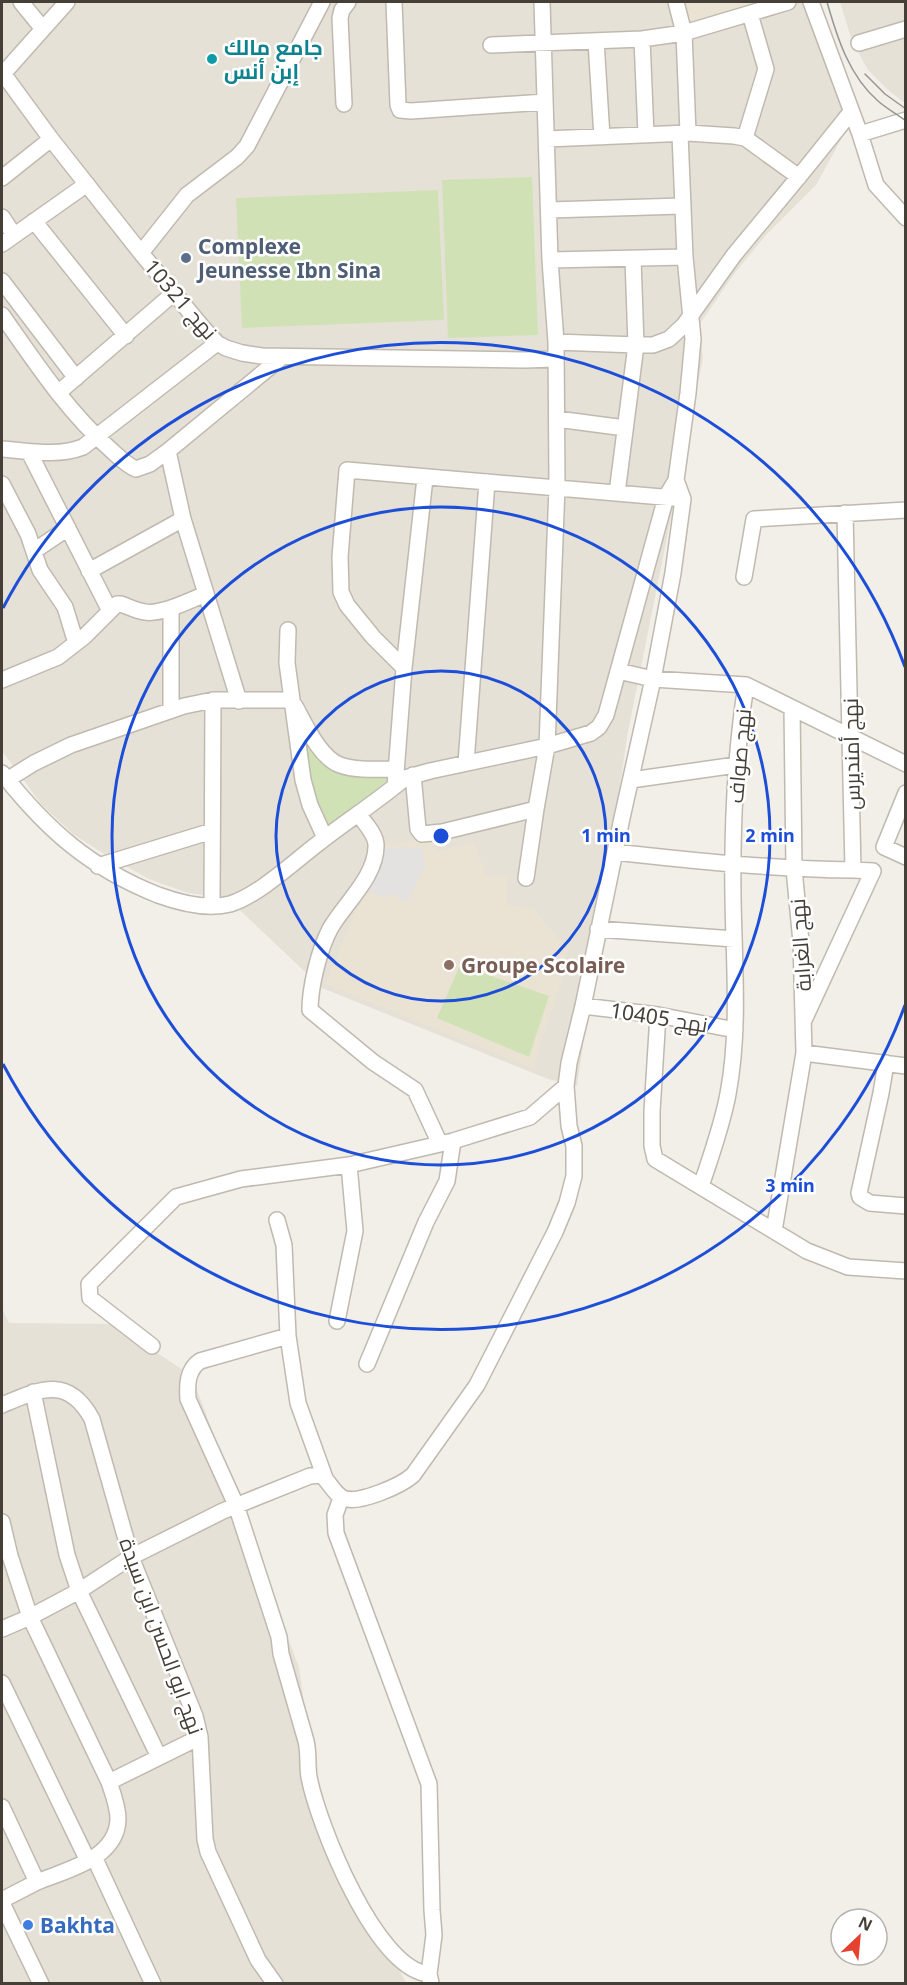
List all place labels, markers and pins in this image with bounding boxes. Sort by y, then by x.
place label: جامع مالك إبن أنس [224,33,323,86]
marker: جامع مالك إبن أنس [205,52,219,66]
place label: Complexe Jeunesse Ibn Sina [196,232,381,284]
marker: Complexe Jeunesse Ibn Sina [179,251,193,265]
centre of rings [431,826,451,846]
place label: Groupe Scolaire [461,951,625,979]
marker: Groupe Scolaire [442,958,456,972]
place label: Bakhta [40,1911,115,1939]
marker: Bakhta [21,1918,35,1932]

